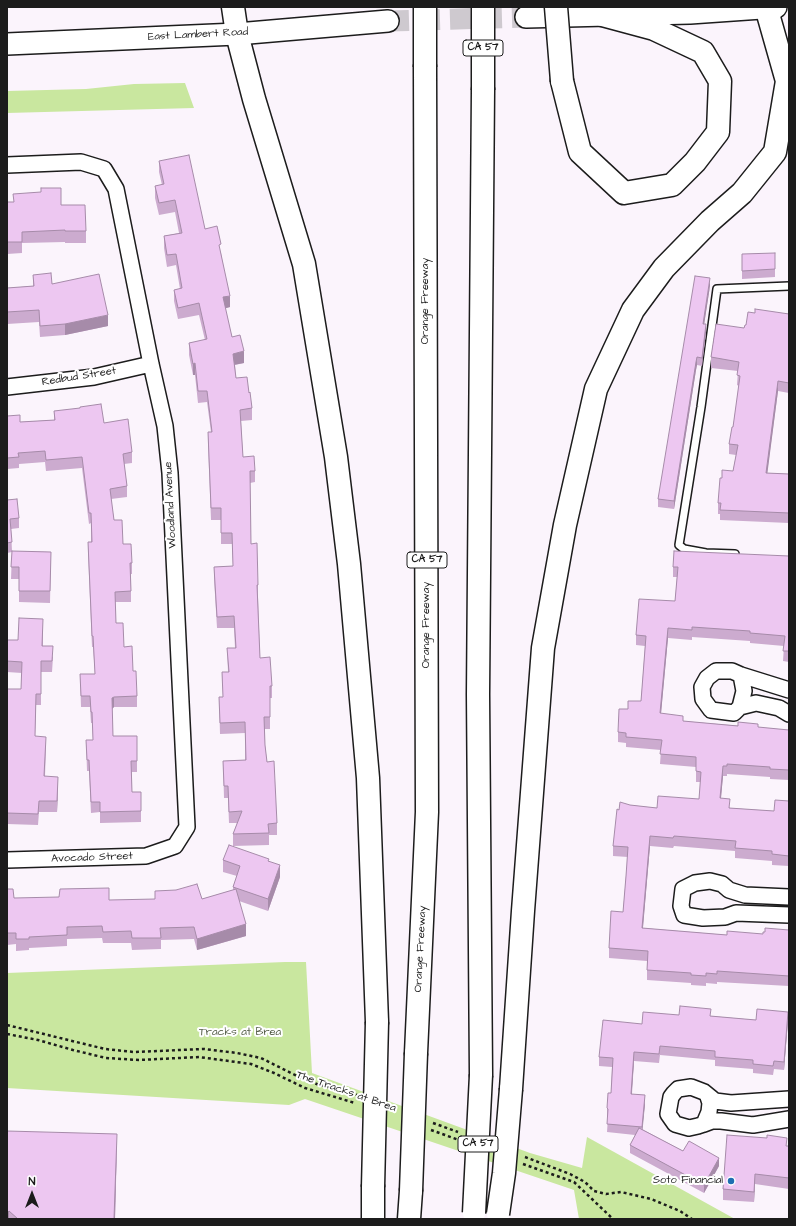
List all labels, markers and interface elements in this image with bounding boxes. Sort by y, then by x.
street label: East Lambert Road [147,26,249,44]
road number: CA 57 [463,40,503,56]
street label: Orange Freeway [419,258,433,344]
street label: Redbud Street [41,365,117,389]
street label: Woodland Avenue [162,461,180,549]
road number: CA 57 [407,552,447,568]
street label: Orange Freeway [420,582,434,668]
street label: Avocado Street [51,850,133,866]
street label: Orange Freeway [412,905,430,993]
park label: Tracks at Brea [199,1026,281,1040]
street label: The Tracks at Brea [294,1069,398,1115]
road number: CA 57 [458,1136,498,1152]
north arrow [12,1174,52,1214]
text: N [29,1174,35,1189]
place label: Soto Financial [653,1174,723,1188]
marker: Soto Financial [726,1176,736,1186]

